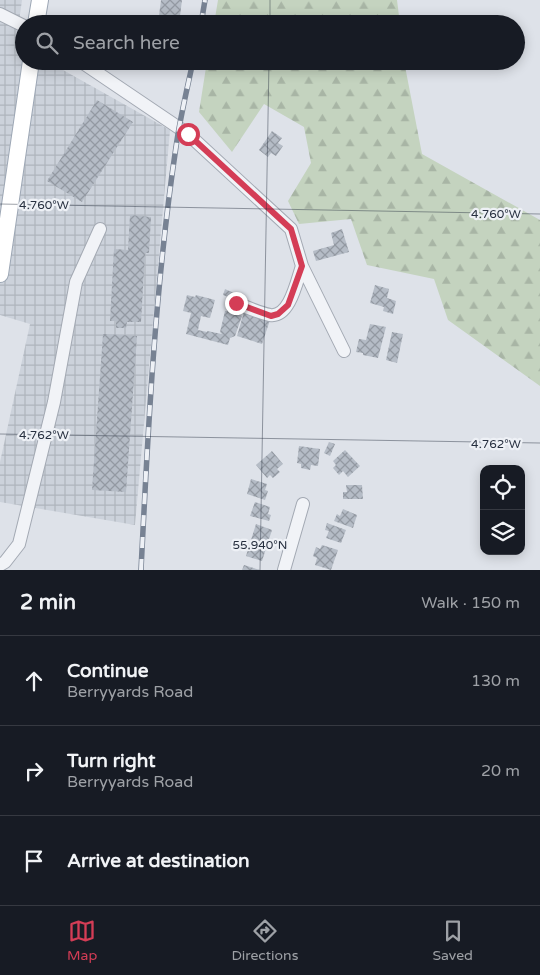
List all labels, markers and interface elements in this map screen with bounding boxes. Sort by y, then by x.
search box [15,15,525,70]
icon: search [33,29,61,57]
text: Search here [73,32,180,54]
route start [177,123,200,146]
text: 4.760°W [19,198,69,212]
text: 4.760°W [471,207,521,221]
route end [225,292,248,315]
text: 4.762°W [19,428,69,442]
text: 4.762°W [471,437,521,451]
map controls [480,465,525,555]
button: locate [480,465,525,510]
button: layers [480,510,525,555]
text: 55.940°N [233,538,287,552]
text: 2 min [20,590,76,615]
text: Walk · 150 m [421,593,520,613]
text: Continue [67,660,149,682]
icon: ahead [20,667,48,695]
text: 130 m [471,671,520,691]
text: Berryyards Road [67,682,193,702]
text: Turn right [67,750,155,772]
icon: right [20,757,48,785]
text: 20 m [481,761,520,781]
text: Berryyards Road [67,772,193,792]
icon: arrive [20,847,48,875]
text: Arrive at destination [67,850,250,872]
tab: Map [67,917,97,964]
tab: Directions [231,917,298,964]
tab: Saved [432,917,473,964]

